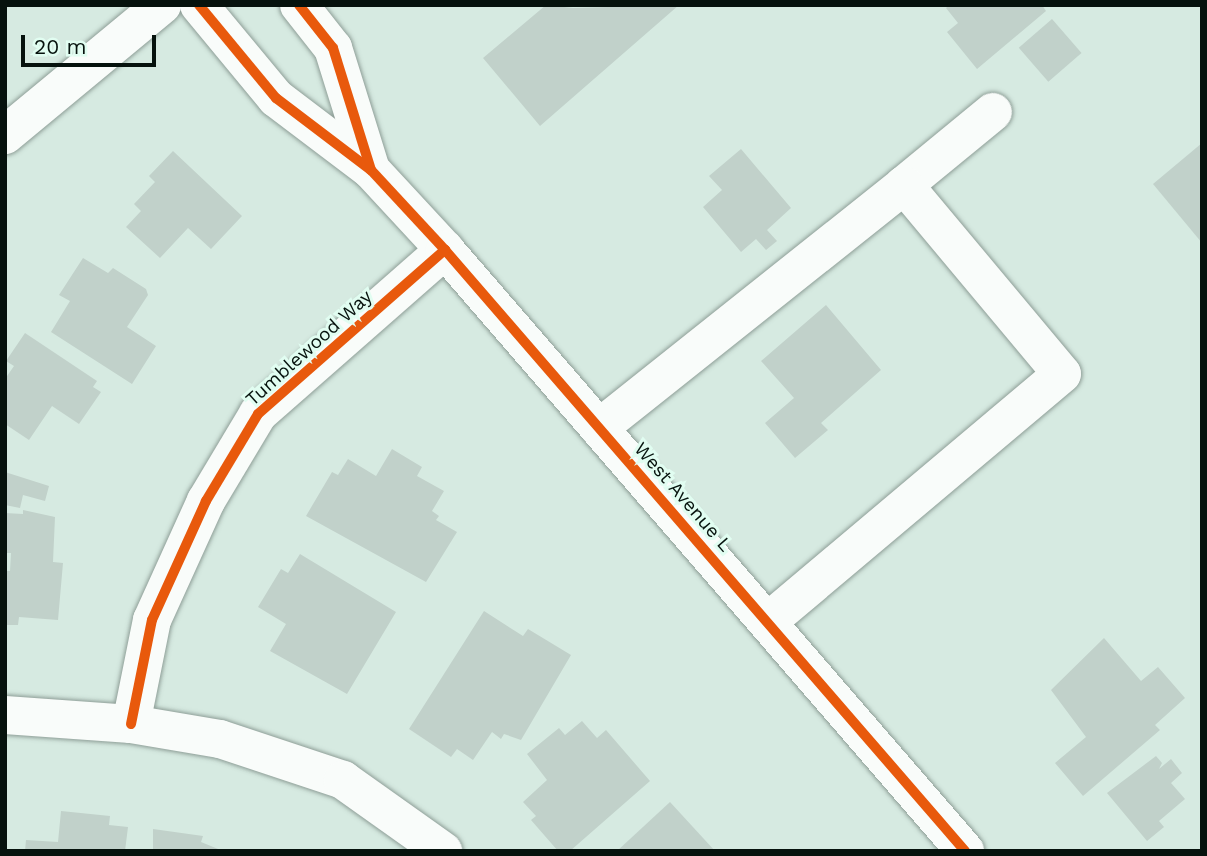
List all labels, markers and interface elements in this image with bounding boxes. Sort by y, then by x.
scale bar [24,21,159,65]
text: 20 m [34,34,86,59]
street label: Tumblewood Way [241,285,377,411]
street label: West Avenue L [629,437,737,557]

